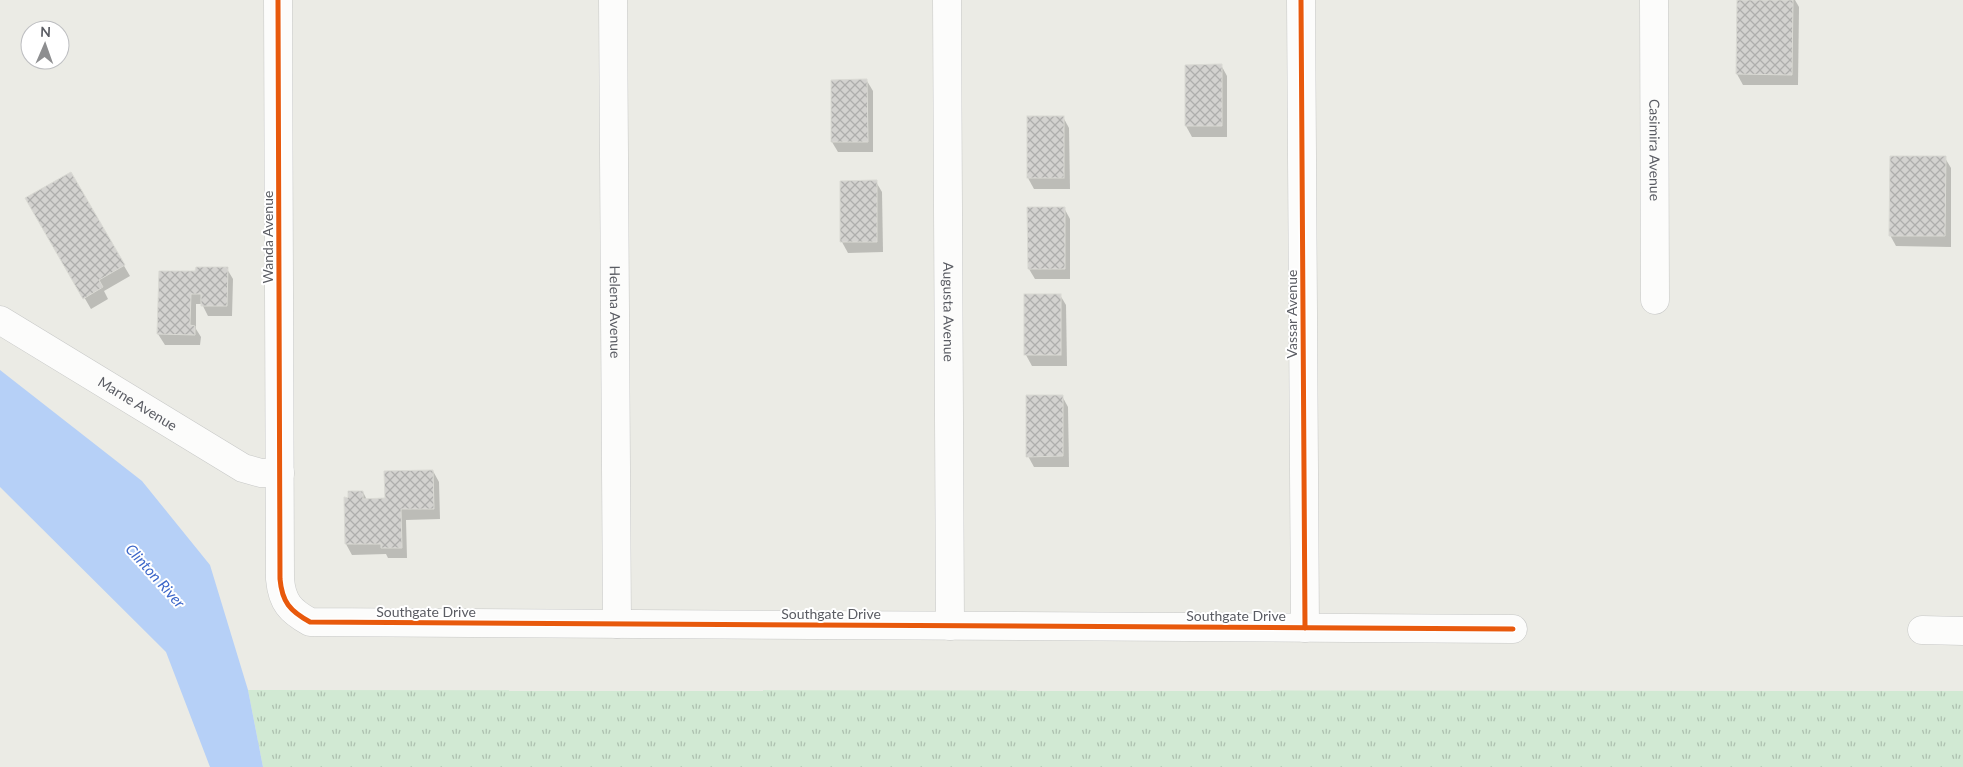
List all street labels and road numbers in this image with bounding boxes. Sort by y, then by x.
street label: Casimira Avenue [1646,99,1664,201]
street label: Wanda Avenue [259,191,276,283]
street label: Augusta Avenue [940,262,958,362]
street label: Helena Avenue [607,265,624,358]
street label: Vassar Avenue [1283,270,1300,358]
street label: Marne Avenue [95,373,180,434]
street label: Southgate Drive [376,603,476,620]
street label: Southgate Drive [781,605,881,622]
street label: Southgate Drive [1186,607,1286,624]

